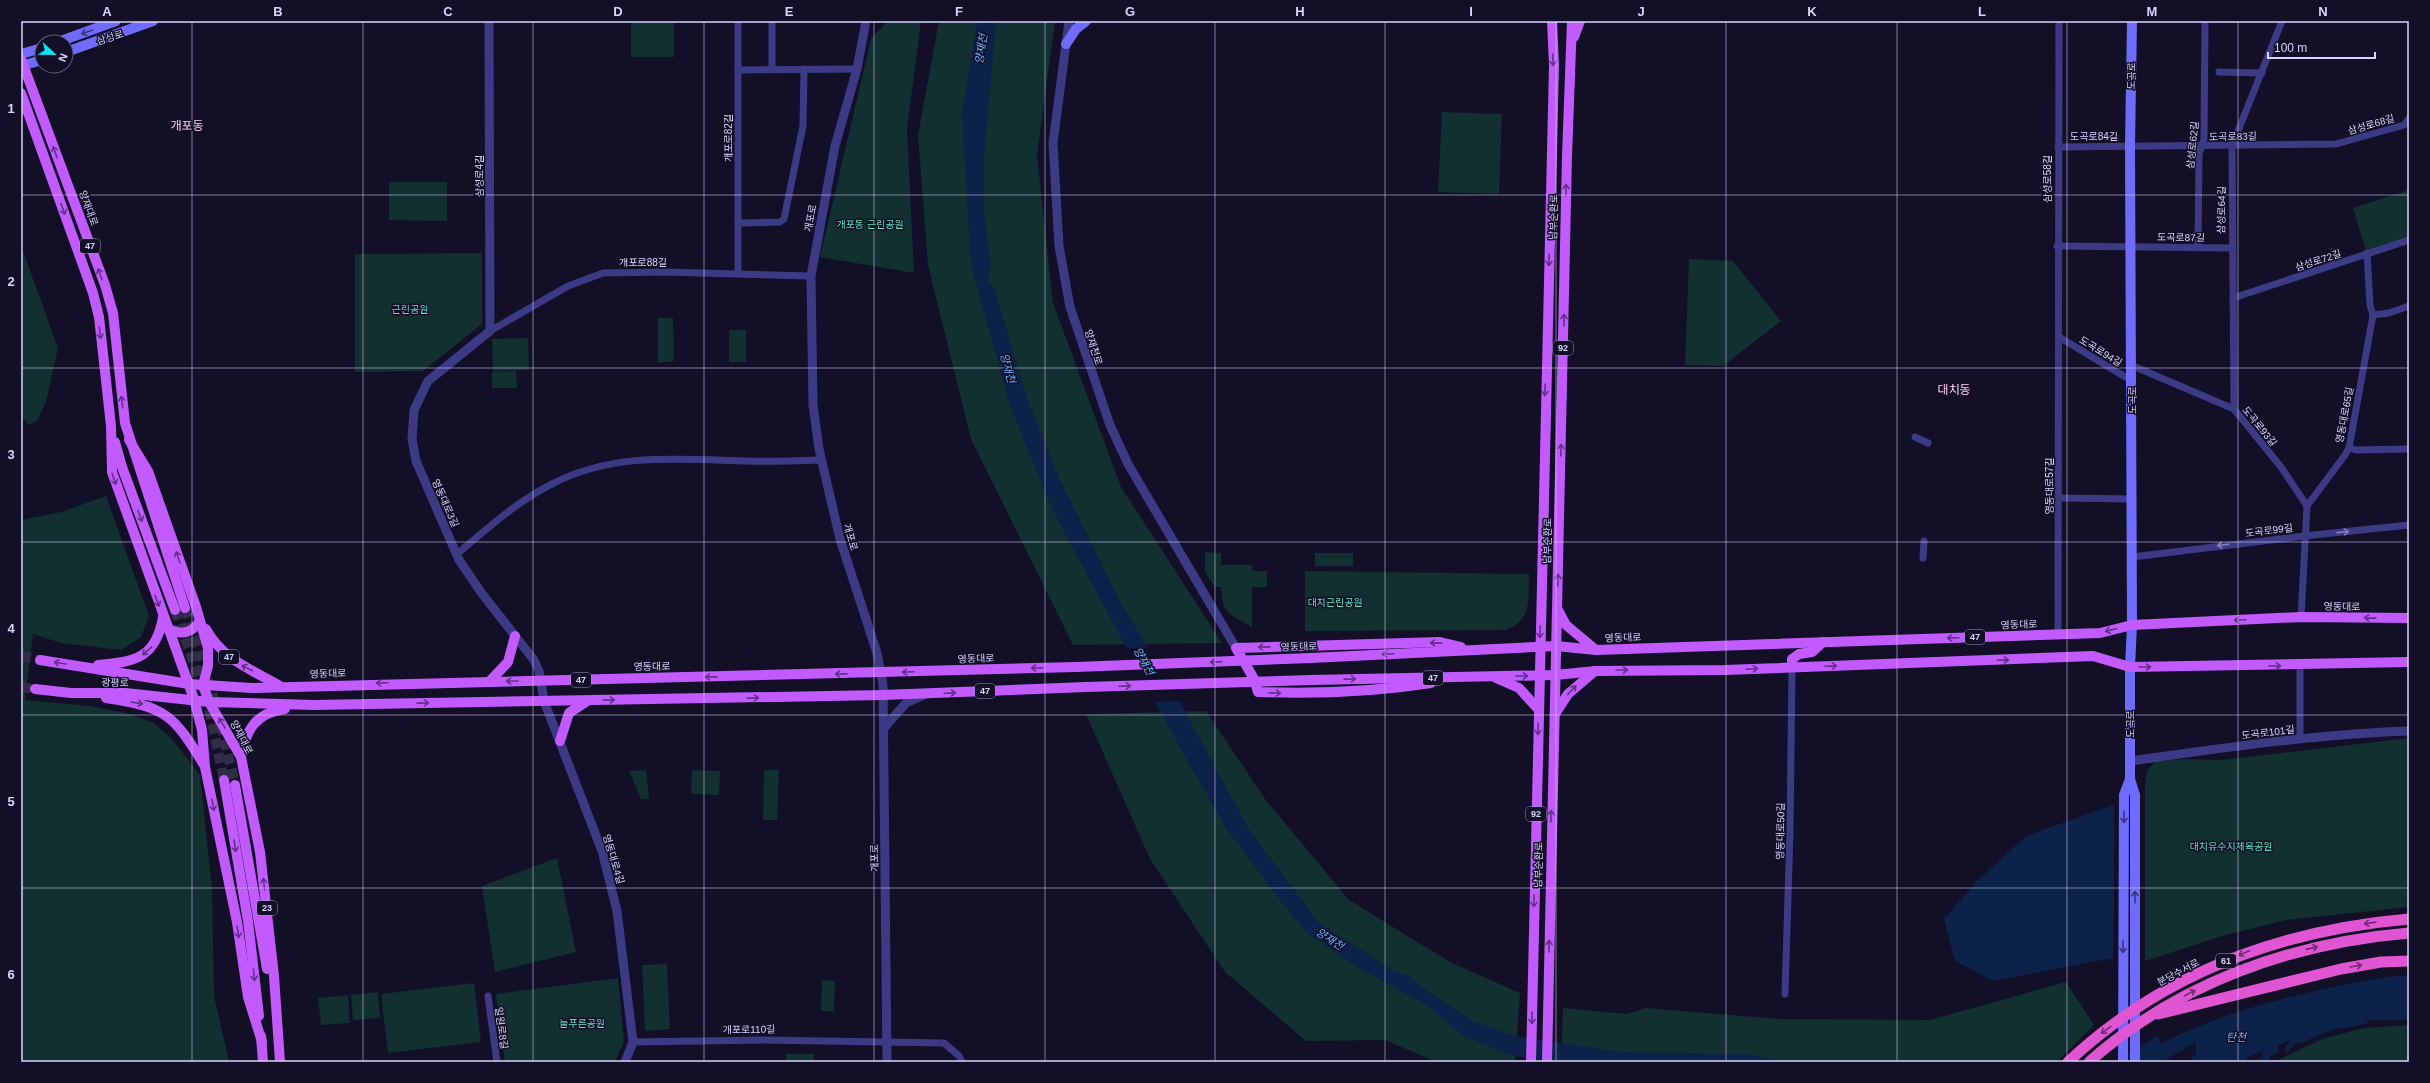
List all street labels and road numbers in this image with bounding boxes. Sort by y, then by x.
street label: 삼성로 [95,28,125,47]
street label: 도곡로 [2126,62,2137,90]
street label: 삼성로68길 [2347,113,2396,136]
street label: 개포로82길 [723,114,734,162]
street label: 삼성로62길 [2185,121,2200,169]
street label: 도곡로84길 [2070,131,2118,142]
street label: 도곡로83길 [2209,131,2257,142]
street label: 삼성로4길 [474,155,485,197]
street label: 삼성로58길 [2042,155,2053,203]
street label: 삼성로64길 [2216,186,2227,234]
street label: 양재대로 [77,189,100,227]
street label: 남부순환로 [1548,194,1559,240]
street label: 개포로 [802,203,819,233]
street label: 도곡로87길 [2157,232,2205,243]
road number: 47 [80,239,100,253]
street label: 삼성로72길 [2294,248,2343,273]
street label: 개포로88길 [619,257,667,268]
street label: 양재천로 [1083,328,1104,366]
street label: 도곡로94길 [2077,334,2124,368]
road number: 92 [1553,341,1573,355]
street label: 도곡로 [2127,386,2138,414]
street label: 영동대로65길 [2334,386,2355,444]
street label: 도곡로93길 [2240,404,2279,448]
street label: 영동대로57길 [2044,457,2055,515]
street label: 영동대로3길 [430,477,461,529]
street label: 남부순환로 [1542,518,1553,564]
street label: 개포로 [841,522,860,552]
street label: 도곡로99길 [2245,522,2294,539]
street label: 영동대로 [2323,601,2360,612]
street label: 영동대로 [2000,618,2038,631]
road number: 47 [1965,630,1985,644]
street label: 영동대로 [1604,631,1642,644]
street label: 영동대로 [1280,640,1318,653]
road number: 47 [219,650,239,664]
street label: 영동대로 [957,652,995,665]
street label: 영동대로 [634,661,671,672]
street label: 영동대로 [309,667,347,680]
road number: 47 [1423,671,1443,685]
road number: 47 [571,673,591,687]
street label: 광평로 [101,677,129,688]
road number: 47 [975,684,995,698]
street label: 도곡로 [2125,710,2136,738]
street label: 양재대로 [228,718,255,756]
street label: 도곡로101길 [2241,724,2295,741]
street label: 영동대로50길 [1775,802,1786,860]
road number: 92 [1526,807,1546,821]
street label: 영동대로4길 [601,833,626,885]
street label: 남부순환로 [1533,842,1544,888]
street label: 개포로 [869,844,880,872]
road number: 23 [257,901,277,915]
road number: 61 [2216,954,2236,968]
street label: 분당수서로 [2155,957,2201,988]
street label: 일원로8길 [493,1006,510,1050]
street label: 개포로110길 [723,1024,775,1035]

